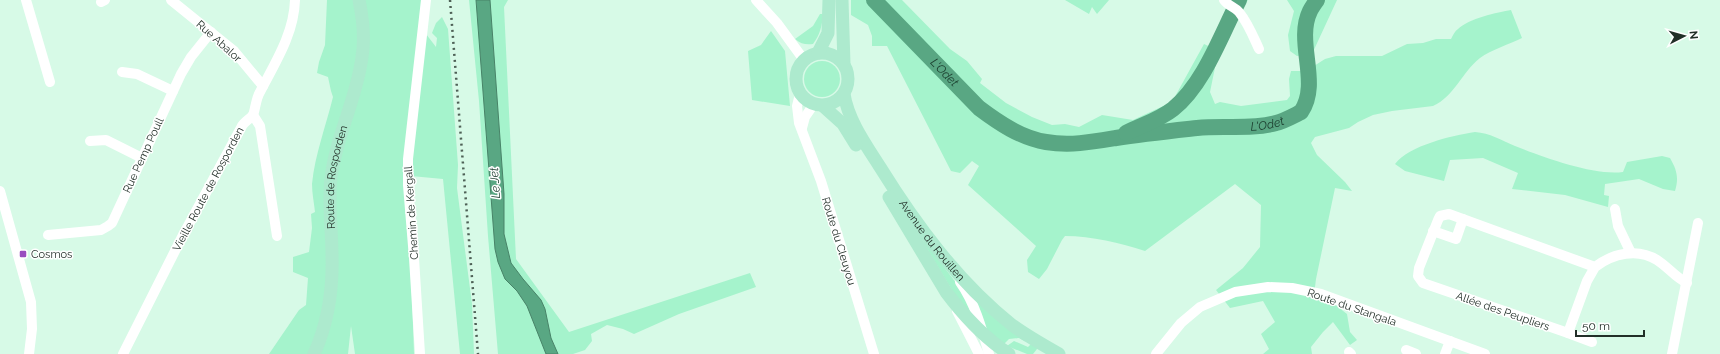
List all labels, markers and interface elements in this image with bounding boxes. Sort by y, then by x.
north arrow [1664,16,1704,56]
street label: Rue Abalor [193,18,244,65]
text: N [1687,30,1700,40]
water label: L'Odet [928,55,961,90]
water label: L'Odet [1250,114,1286,134]
street label: Rue Pemp Poull [120,115,167,195]
street label: Route de Rosporden [324,124,350,229]
street label: Vieille Route de Rosporden [170,125,247,253]
street label: Chemin de Kergall [402,166,421,260]
water label: Le Jet [487,167,503,199]
street label: Route du Cleuyou [819,196,858,287]
street label: Avenue du Rouillen [896,198,967,284]
place label: Cosmos [31,248,72,261]
marker: Cosmos [18,249,28,259]
street label: Route du Stangala [1305,286,1398,329]
street label: Allée des Peupliers [1454,289,1551,334]
scale bar [1576,312,1644,338]
text: 50 m [1582,319,1610,333]

